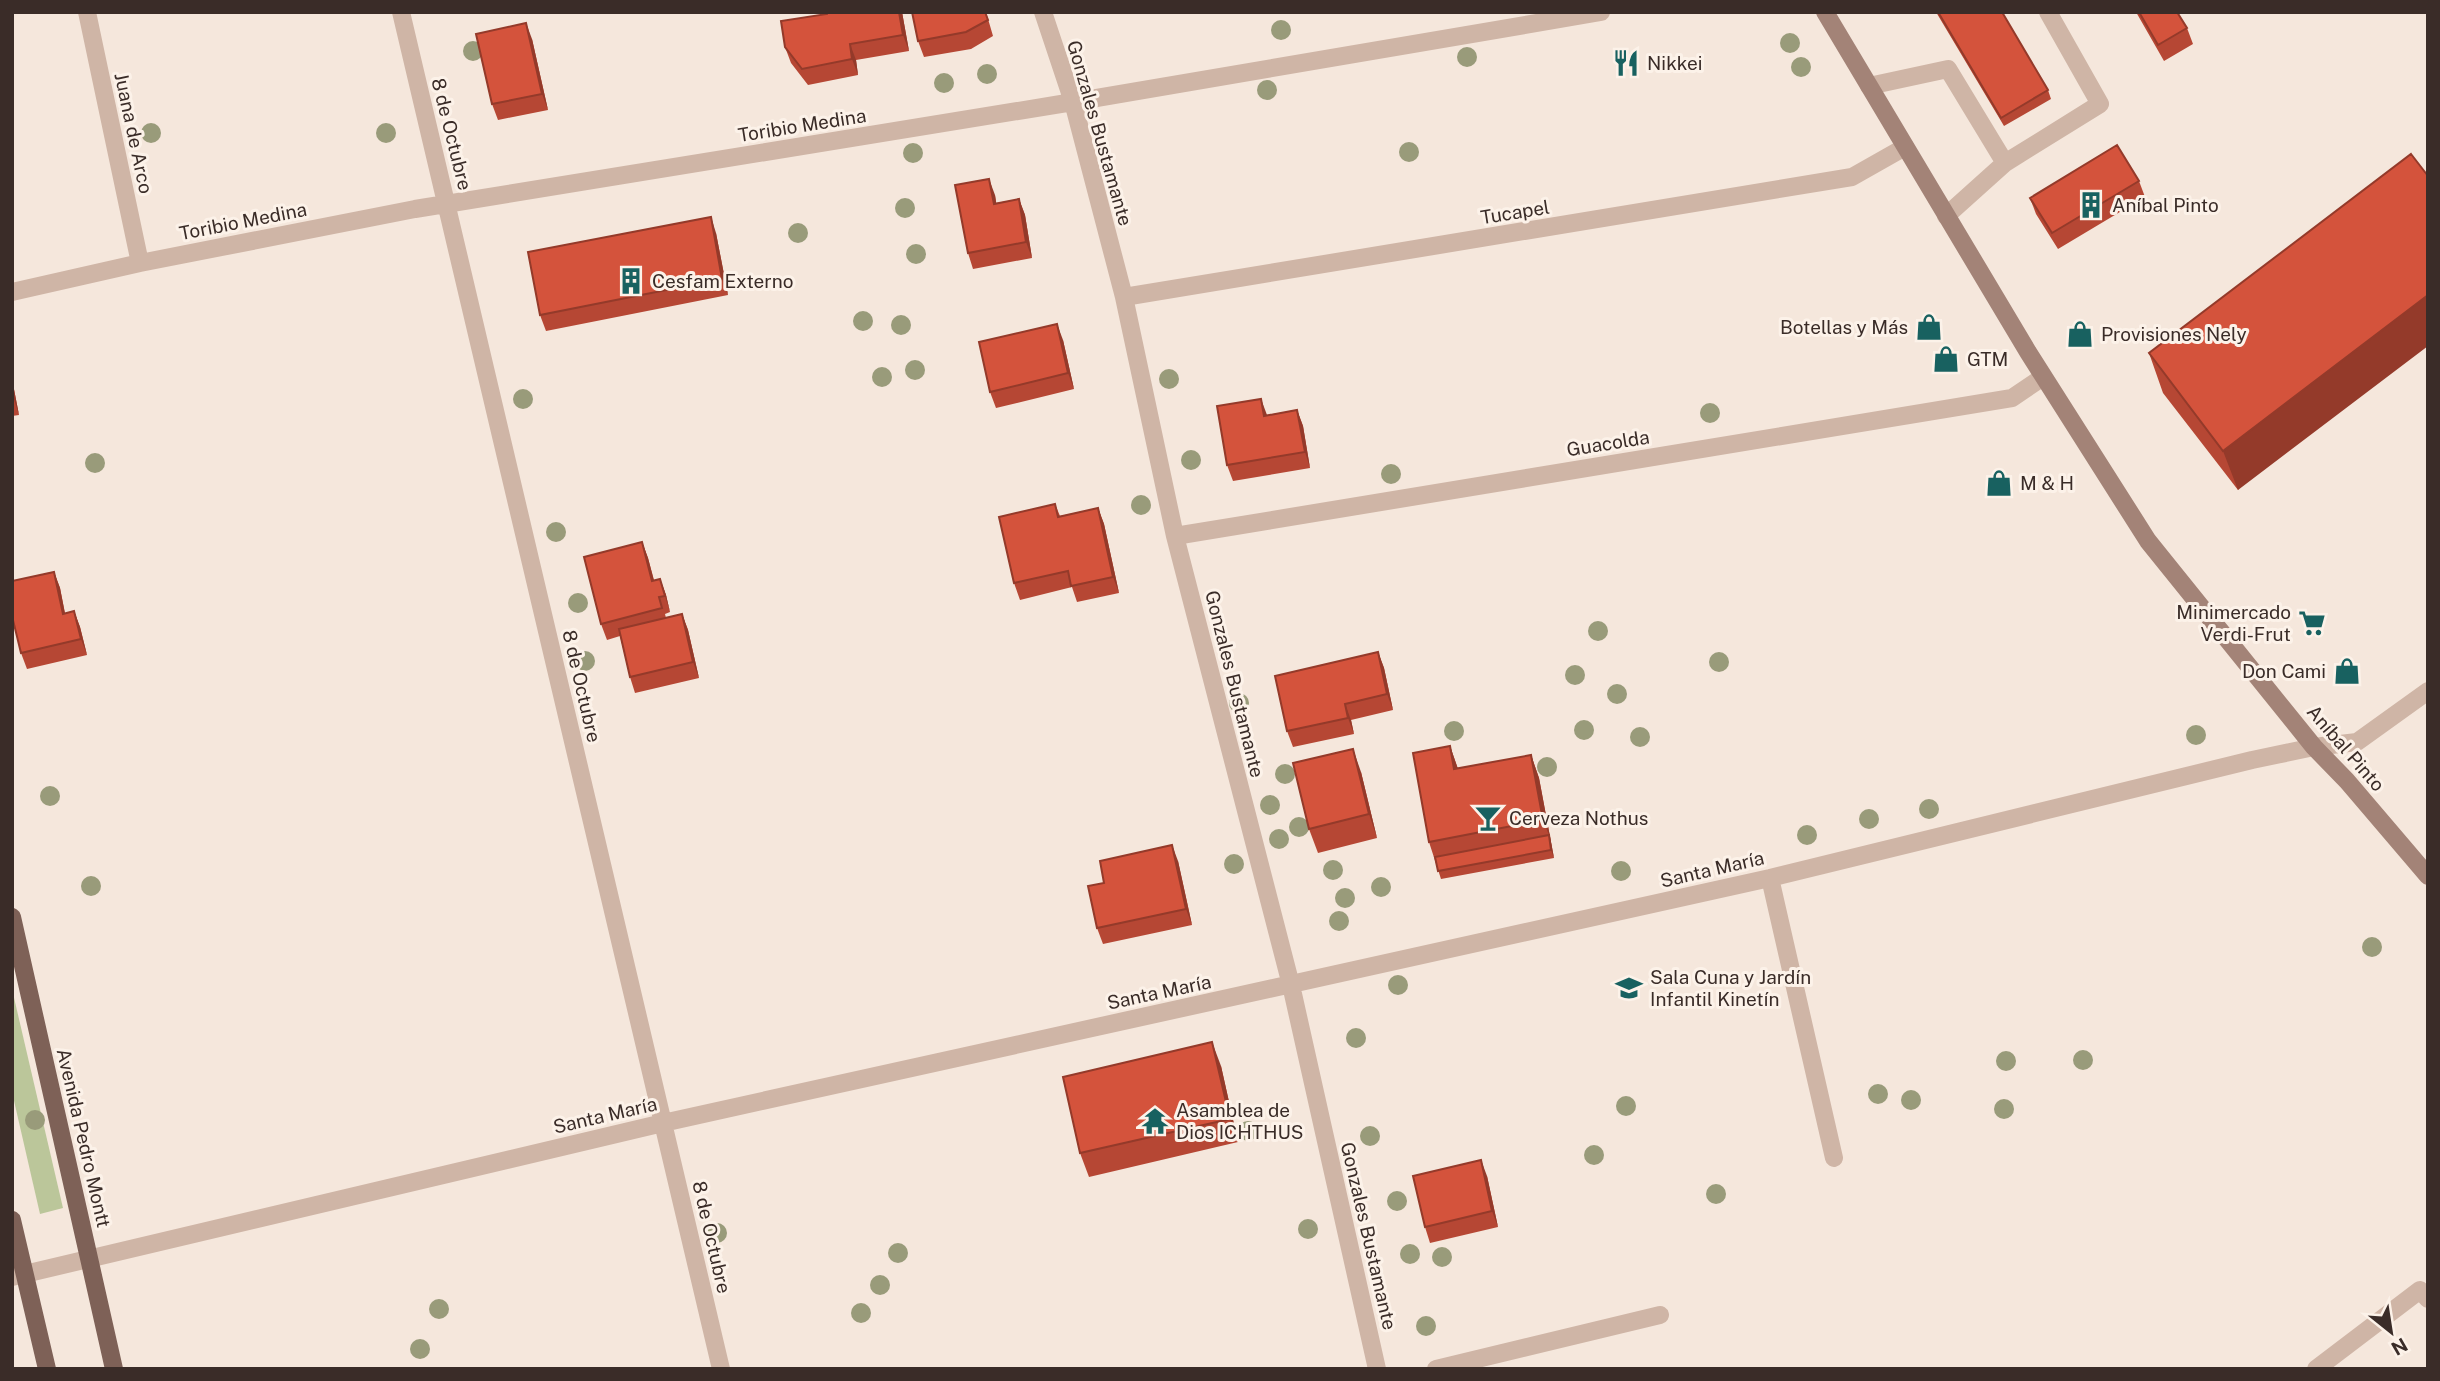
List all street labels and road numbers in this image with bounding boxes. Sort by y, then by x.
street label: Gonzales Bustamante [1063,38,1137,228]
street label: Juana de Arco [110,71,158,195]
street label: 8 de Octubre [427,76,477,192]
street label: Toribio Medina [736,104,868,146]
street label: Tucapel [1479,196,1551,228]
street label: Toribio Medina [177,198,309,244]
street label: Guacolda [1565,426,1651,460]
street label: Gonzales Bustamante [1201,588,1269,780]
street label: 8 de Octubre [558,628,606,744]
street label: Aníbal Pinto [2303,701,2389,795]
street label: Santa María [1658,846,1766,892]
street label: Santa María [1105,970,1213,1014]
street label: Avenida Pedro Montt [53,1046,115,1230]
street label: Santa María [551,1092,659,1138]
street label: Gonzales Bustamante [1337,1140,1401,1332]
street label: 8 de Octubre [688,1179,736,1295]

